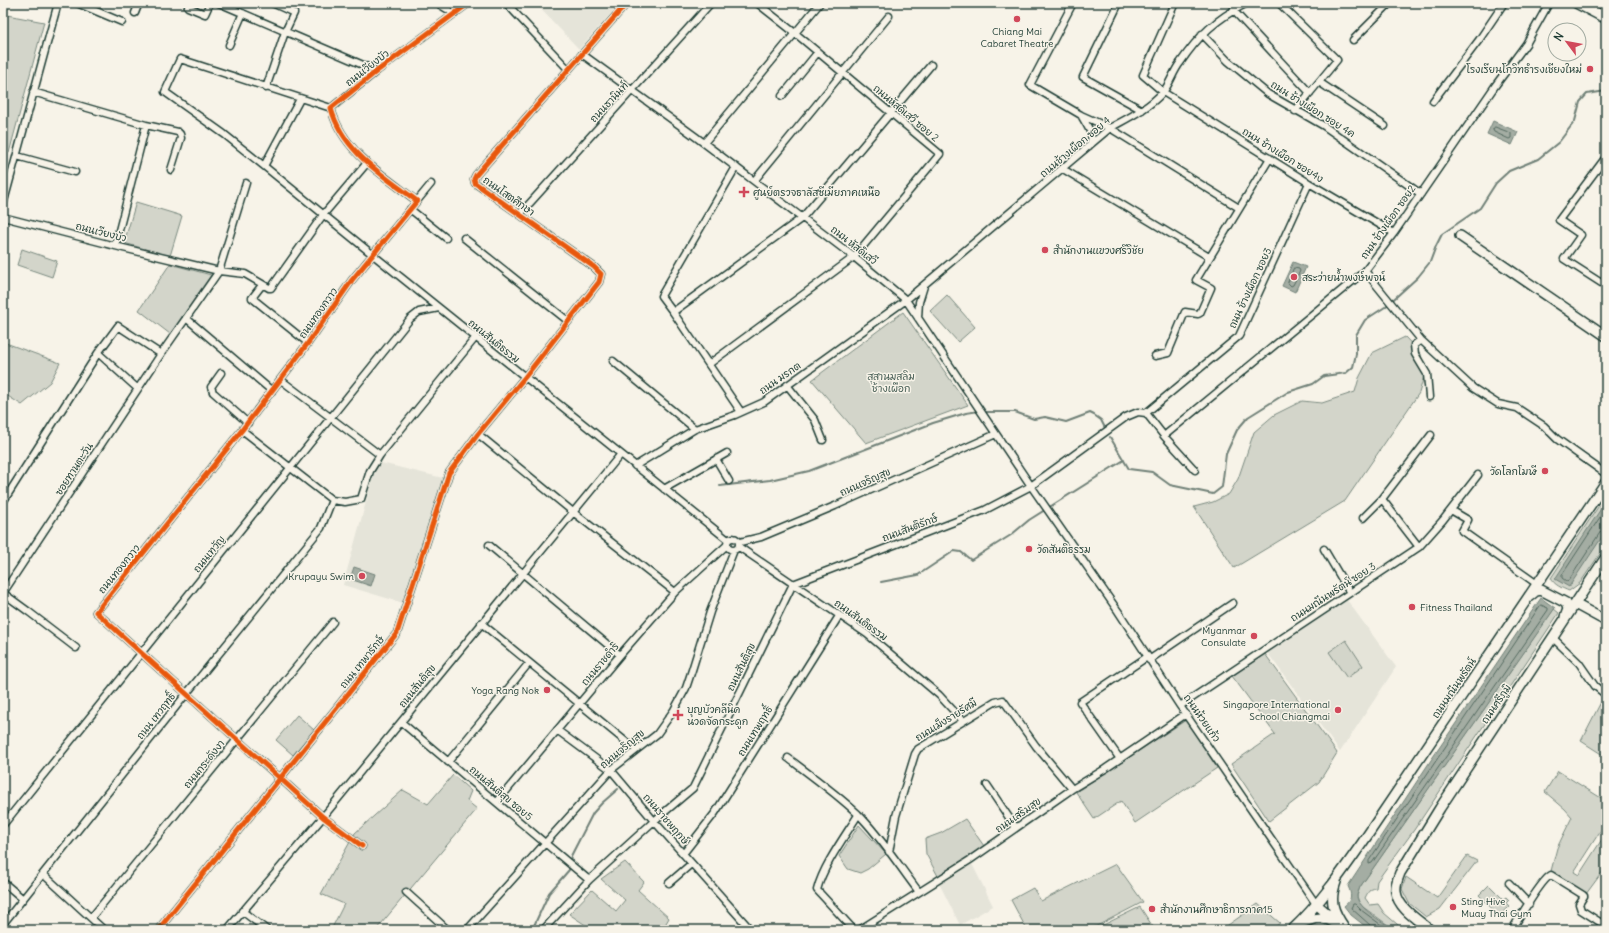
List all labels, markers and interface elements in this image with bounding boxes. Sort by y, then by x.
marker: Chiang Mai Cabaret Theatre [1012,14,1022,24]
north arrow [1547,22,1587,62]
place label: Chiang Mai Cabaret Theatre [981,25,1054,50]
text: N [1551,30,1566,44]
street label: ถนนเวียงบัว [342,47,392,89]
place label: โรงเรียนโกวิทธำรงเชียงใหม่ [1466,63,1582,76]
marker: โรงเรียนโกวิทธำรงเชียงใหม่ [1585,64,1595,74]
street label: ถนนธานินท์ [586,78,631,125]
street label: ถนน ช้างเผือก ซอย 4ค [1269,78,1358,140]
street label: ถนนหัสดิเสวี ซอย 2 [870,82,942,145]
street label: ถนนช้างเผือก ซอย 4 [1037,114,1113,180]
street label: ถนน ช้างเผือก ซอย4ง [1240,125,1326,185]
street label: ถนนโสตศึกษา [481,173,537,219]
street label: ถนน ช้างเผือก ซอย2 [1358,182,1419,261]
place label: ศูนย์ตรวจธาลัสซีเมียภาคเหนือ [753,185,880,200]
marker: ศูนย์ตรวจธาลัสซีเมียภาคเหนือ [738,186,750,198]
street label: ถนนเวียงบัว [74,219,128,245]
street label: ถนน หัสดิเสวี [828,223,880,267]
place label: สำนักงานแขวงศรีวิชัย [1053,244,1144,257]
marker: สำนักงานแขวงศรีวิชัย [1040,245,1050,255]
street label: ถนน ช้างเผือก ซอย3 [1226,245,1275,330]
place label: สระว่ายน้ำพงษ์พจน์ [1302,268,1386,284]
marker: สระว่ายน้ำพงษ์พจน์ [1289,272,1299,282]
street label: ถนนทองกวาว [296,285,340,341]
street label: ถนนสันติธรรม [466,316,522,366]
street label: ถนน มรกต [757,359,803,397]
park label: สุสานมุสลิม ช้างเผือก [867,370,915,395]
street label: ซอยทานตะวัน [52,440,96,498]
street label: ถนนเจริญสุข [838,465,893,501]
place label: วัดโลกโมฬี [1490,465,1537,478]
marker: วัดโลกโมฬี [1540,466,1550,476]
street label: ถนนสันติรักษ์ [880,510,940,545]
street label: ถนนเทวัญ [190,533,228,575]
street label: ถนนทองกวาว [95,542,143,596]
place label: วัดสันติธรรม [1037,543,1091,556]
marker: วัดสันติธรรม [1024,544,1034,554]
street label: ถนนมณีนพรัตน์ ซอย 3 [1287,559,1378,624]
place label: Krupayu Swim [288,570,354,583]
marker: Krupayu Swim [357,571,367,581]
street label: ถนนสันติธรรม [832,596,890,644]
place label: Fitness Thailand [1420,601,1493,614]
marker: Fitness Thailand [1407,602,1417,612]
place label: Myanmar Consulate [1201,624,1246,649]
marker: Myanmar Consulate [1249,631,1259,641]
street label: ถนน เทพารักษ์ [336,632,388,691]
street label: ถนนราชดำริ [578,640,622,688]
street label: ถนนสันติสุข [724,641,760,694]
street label: ถนนมณีนพรัตน์ [1428,655,1479,721]
street label: ถนนสันติสุข [396,662,440,711]
street label: ถนนศรีภูมิ [1478,682,1515,727]
place label: Yoga Rang Nok [472,684,539,697]
marker: Yoga Rang Nok [542,685,552,695]
street label: ถนน เทวฤทธิ์ [131,687,179,742]
street label: ถนนห้วยแก้ว [1181,692,1223,745]
street label: ถนนเม็งรายรัศมี [912,695,979,744]
place label: Singapore International School Chiangmai [1223,698,1330,723]
street label: ถนนเทพฤทธิ์ [731,701,776,758]
place label: บุญบัวคลีนิค นวดจัดกระดูก [687,703,748,729]
marker: Singapore International School Chiangmai [1333,705,1343,715]
marker: บุญบัวคลีนิค นวดจัดกระดูก [672,709,684,721]
street label: ถนนเจริญสุข [597,727,648,773]
street label: ถนนกระดังงา [181,737,227,791]
street label: ถนนสันติสุข ซอย5 [465,763,535,825]
street label: ถนนราชพฤกษ์ [640,790,693,848]
street label: ถนนเสริมสุข [993,794,1045,837]
place label: Sting Hive Muay Thai Gym [1461,895,1532,920]
marker: Sting Hive Muay Thai Gym [1448,902,1458,912]
place label: สำนักงานศึกษาธิการภาค15 [1160,903,1273,916]
marker: สำนักงานศึกษาธิการภาค15 [1147,904,1157,914]

